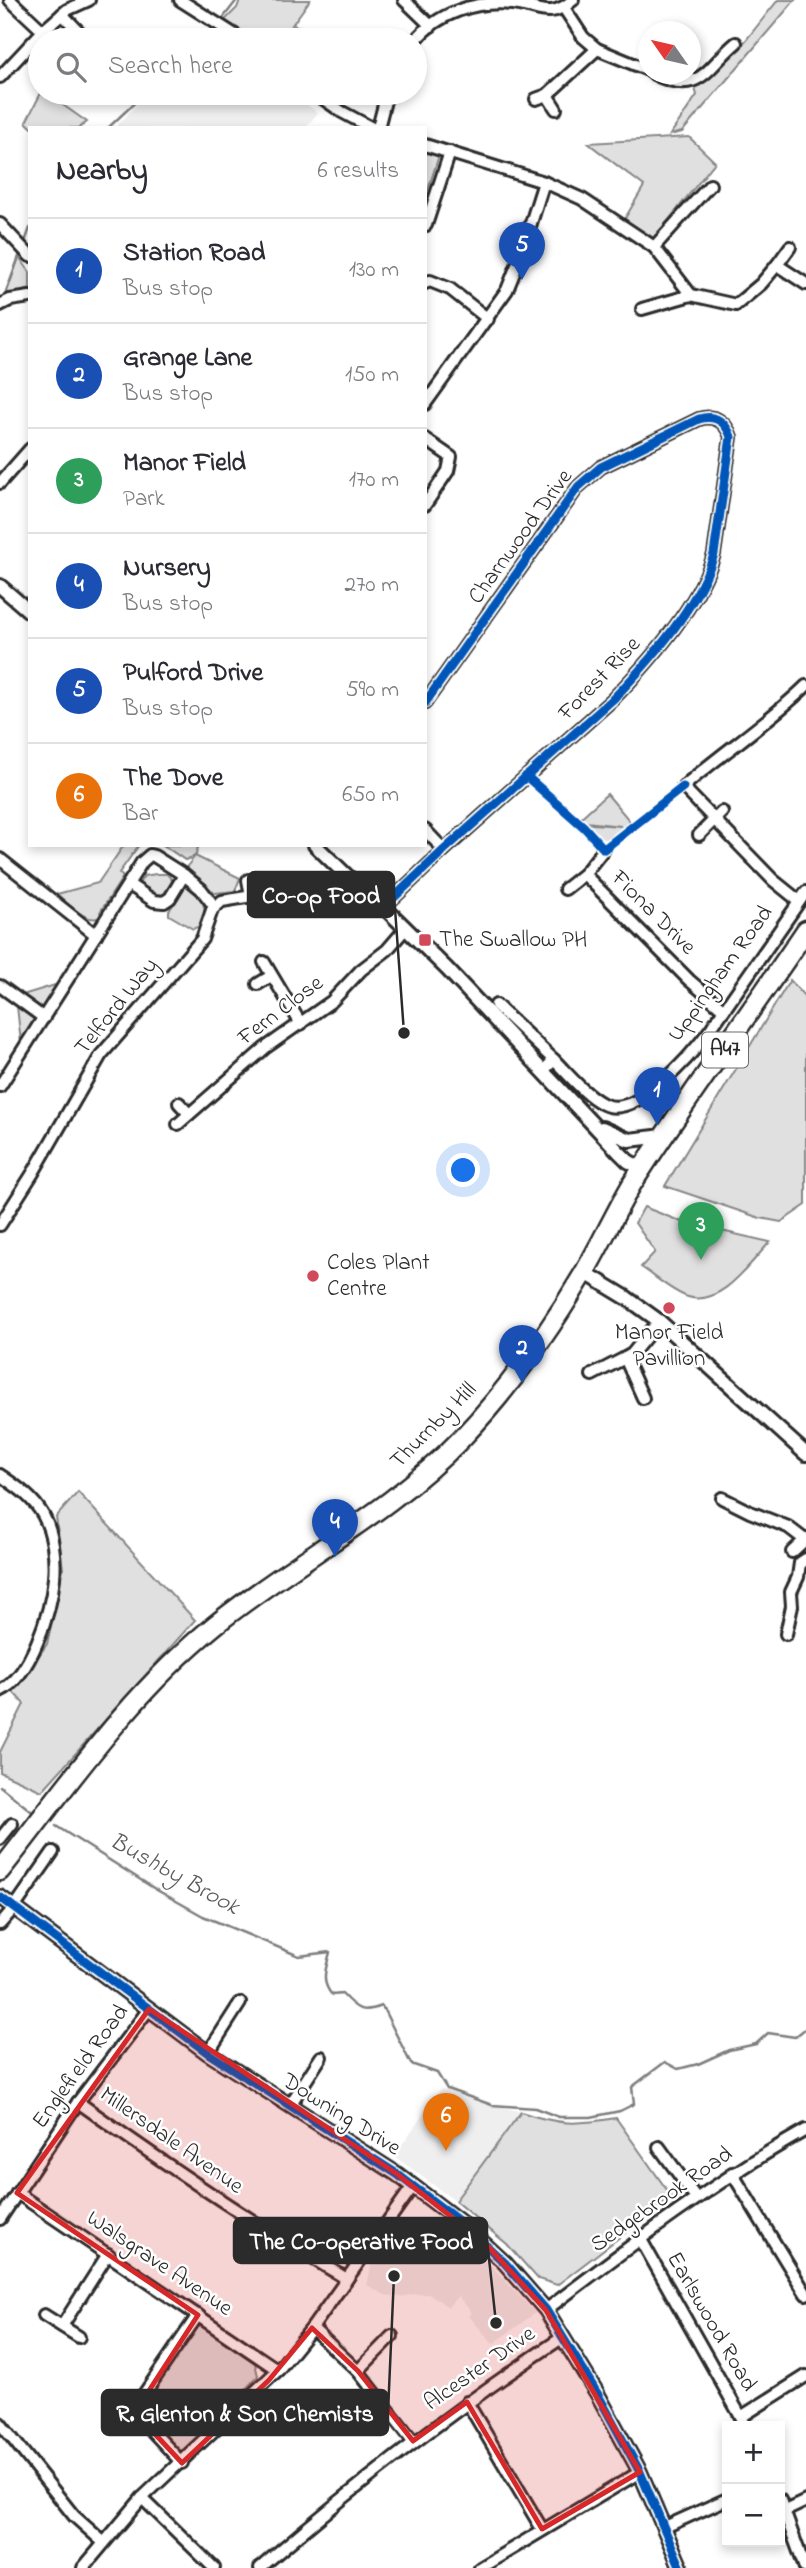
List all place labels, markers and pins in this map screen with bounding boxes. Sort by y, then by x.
pin: 5 [499,222,545,280]
callout: Co-op Food [248,872,394,917]
place label: The Swallow PH [439,924,587,957]
marker: The Swallow PH [417,932,433,948]
pin: 1 [634,1067,680,1125]
pin: 3 [678,1202,724,1260]
place label: Coles Plant Centre [327,1247,430,1306]
marker: Coles Plant Centre [305,1268,321,1284]
marker: Manor Field Pavillion [661,1300,677,1316]
place label: Manor Field Pavillion [615,1317,723,1376]
pin: 2 [499,1325,545,1383]
pin: 4 [312,1499,358,1557]
pin: 6 [423,2093,469,2151]
callout: The Co-operative Food [234,2218,487,2263]
callout: R. Glenton & Son Chemists [102,2390,388,2435]

